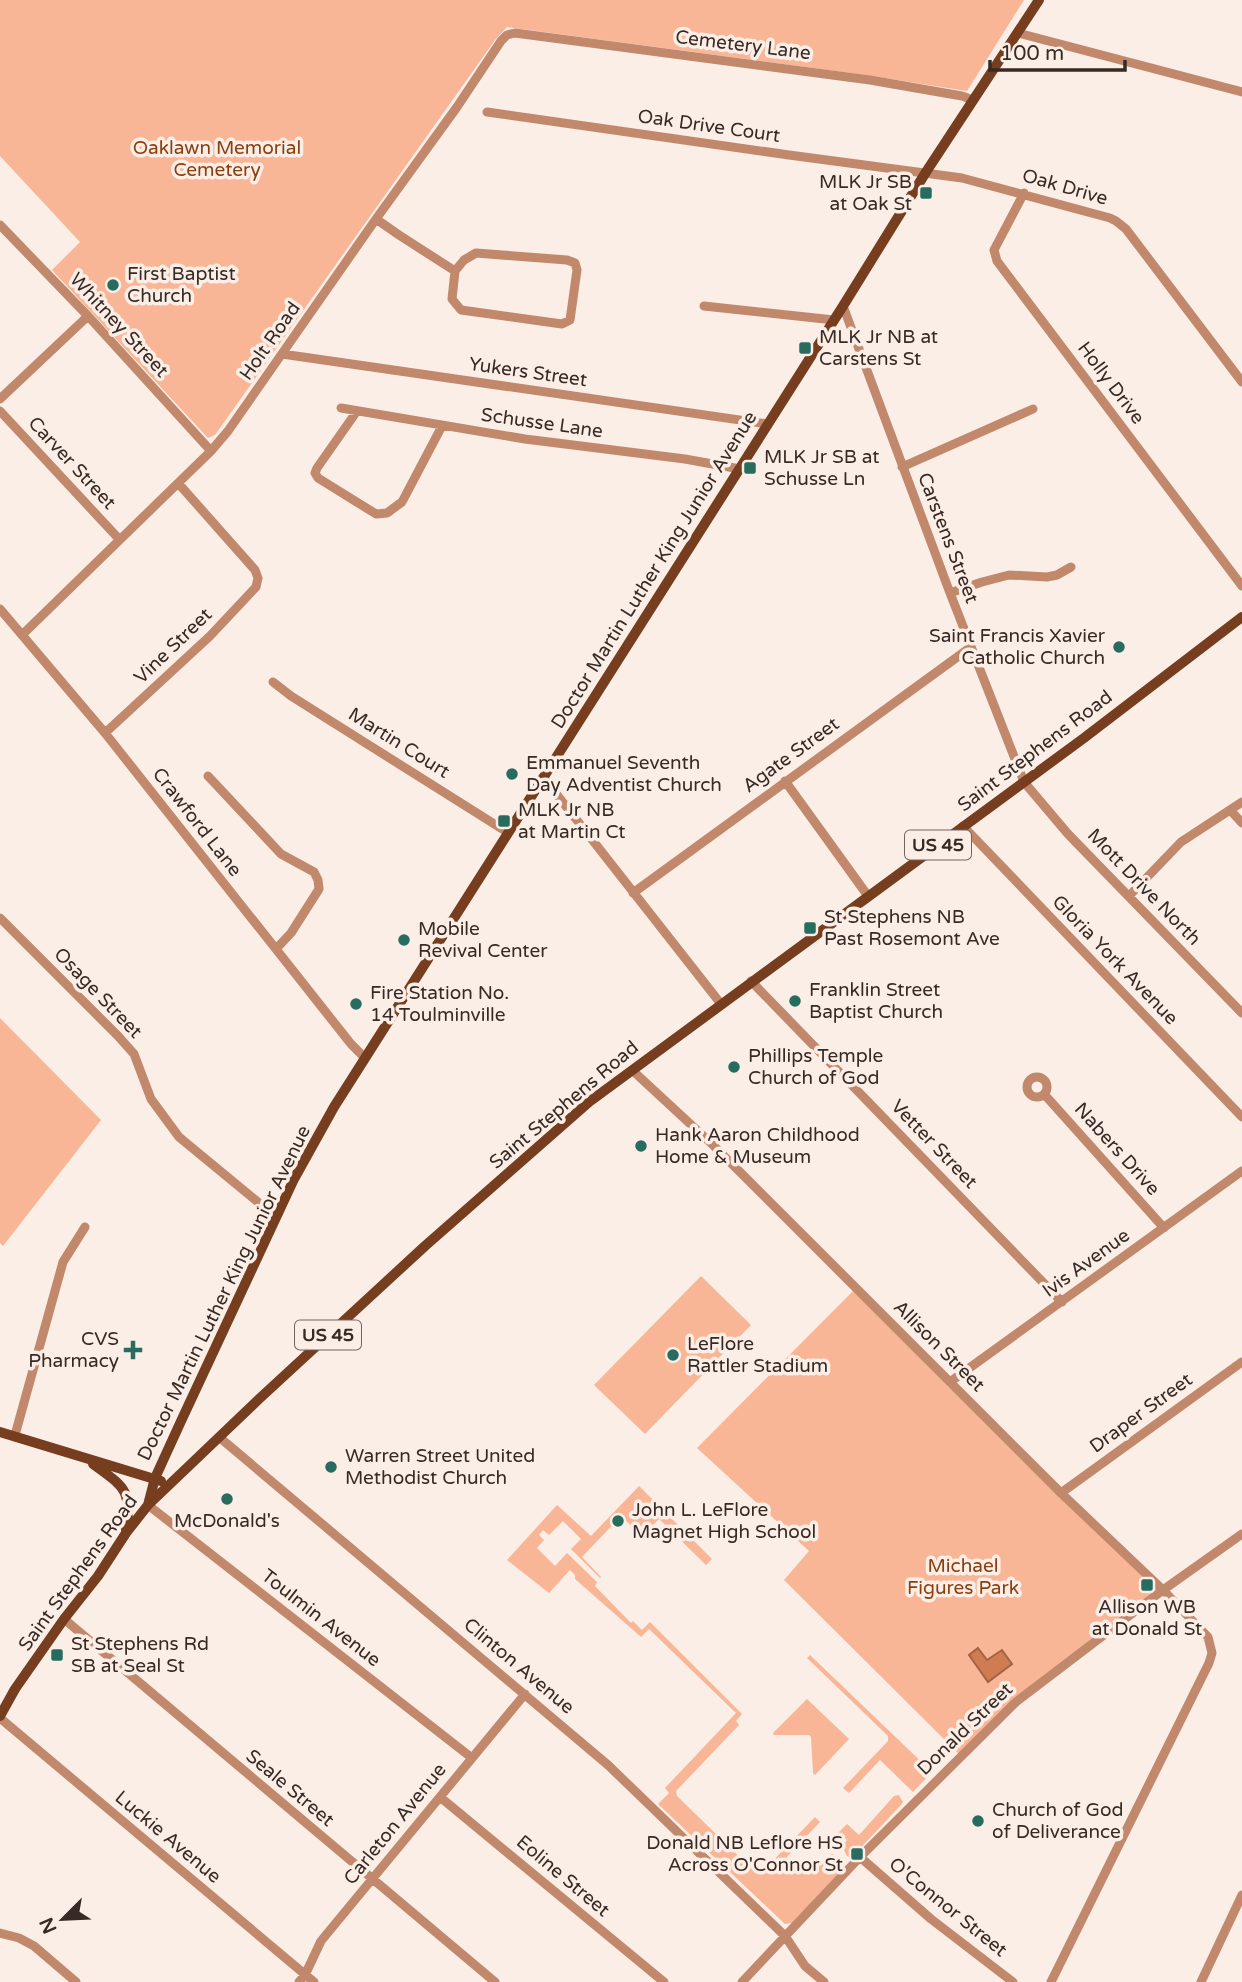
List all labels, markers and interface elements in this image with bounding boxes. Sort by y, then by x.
street label: Cemetery Lane [674,26,812,64]
scale bar [990,28,1125,72]
text: 100 m [1000,41,1064,66]
street label: Oak Drive Court [636,105,782,147]
park label: Oaklawn Memorial Cemetery [133,137,301,181]
street label: Oak Drive [1020,164,1110,210]
place label: MLK Jr SB at Oak St [819,171,912,215]
marker: MLK Jr SB at Oak St [918,185,934,201]
place label: First Baptist Church [127,263,236,307]
street label: Whitney Street [65,268,173,382]
marker: First Baptist Church [105,277,121,293]
street label: Holt Road [235,298,305,384]
place label: MLK Jr NB at Carstens St [819,326,938,370]
street label: Holly Drive [1073,338,1149,428]
marker: MLK Jr NB at Carstens St [797,340,813,356]
street label: Yukers Street [468,353,588,391]
street label: Schusse Lane [480,404,604,442]
street label: Doctor Martin Luther King Junior Avenue [547,407,761,733]
street label: Carver Street [24,412,120,514]
place label: MLK Jr SB at Schusse Ln [764,446,880,490]
marker: MLK Jr SB at Schusse Ln [742,460,758,476]
street label: Carstens Street [913,470,983,606]
street label: Vine Street [130,604,216,688]
place label: Saint Francis Xavier Catholic Church [929,625,1106,669]
marker: Saint Francis Xavier Catholic Church [1111,639,1127,655]
street label: Saint Stephens Road [954,686,1116,816]
street label: Martin Court [344,703,454,783]
street label: Agate Street [739,713,843,797]
place label: Emmanuel Seventh Day Adventist Church [526,752,722,796]
street label: Crawford Lane [148,763,246,881]
marker: Emmanuel Seventh Day Adventist Church [504,766,520,782]
place label: MLK Jr NB at Martin Ct [518,799,626,843]
marker: MLK Jr NB at Martin Ct [496,813,512,829]
street label: Mott Drive North [1083,824,1205,950]
road number: US 45 [905,830,971,860]
street label: Gloria York Avenue [1048,891,1182,1029]
place label: St Stephens NB Past Rosemont Ave [824,906,1000,950]
place label: Mobile Revival Center [418,918,548,962]
marker: St Stephens NB Past Rosemont Ave [802,920,818,936]
marker: Mobile Revival Center [396,932,412,948]
street label: Osage Street [49,943,147,1043]
place label: Franklin Street Baptist Church [809,979,943,1023]
place label: Fire Station No. 14 Toulminville [370,982,509,1026]
marker: Franklin Street Baptist Church [787,993,803,1009]
marker: Fire Station No. 14 Toulminville [348,996,364,1012]
street label: Saint Stephens Road [485,1036,643,1174]
place label: Phillips Temple Church of God [748,1045,883,1089]
marker: Phillips Temple Church of God [726,1059,742,1075]
street label: Vetter Street [886,1095,982,1193]
street label: Nabers Drive [1070,1098,1164,1200]
street label: Doctor Martin Luther King Junior Avenue [133,1122,315,1464]
place label: Hank Aaron Childhood Home & Museum [655,1124,860,1168]
marker: Hank Aaron Childhood Home & Museum [633,1138,649,1154]
street label: Ivis Avenue [1038,1224,1134,1302]
street label: Allison Street [889,1296,989,1396]
road number: US 45 [295,1320,361,1350]
place label: CVS Pharmacy [28,1328,119,1372]
place label: LeFlore Rattler Stadium [687,1333,828,1377]
marker: CVS Pharmacy [125,1342,141,1358]
marker: LeFlore Rattler Stadium [665,1347,681,1363]
street label: Draper Street [1085,1368,1197,1458]
place label: Warren Street United Methodist Church [345,1445,535,1489]
marker: Warren Street United Methodist Church [323,1459,339,1475]
street label: Saint Stephens Road [14,1491,142,1655]
marker: McDonald's [219,1491,235,1507]
place label: John L. LeFlore Magnet High School [632,1499,816,1543]
place label: McDonald's [174,1510,280,1532]
marker: John L. LeFlore Magnet High School [610,1513,626,1529]
park label: Michael Figures Park [907,1555,1019,1599]
street label: Toulmin Avenue [257,1565,385,1671]
marker: Allison WB at Donald St [1139,1577,1155,1593]
place label: Allison WB at Donald St [1092,1596,1202,1640]
street label: Clinton Avenue [459,1613,579,1719]
place label: St Stephens Rd SB at Seal St [71,1633,209,1677]
marker: St Stephens Rd SB at Seal St [49,1647,65,1663]
street label: Donald Street [913,1678,1017,1780]
street label: Seale Street [242,1745,338,1831]
street label: Carleton Avenue [339,1759,451,1889]
street label: Luckie Avenue [111,1786,225,1888]
place label: Church of God of Deliverance [992,1799,1123,1843]
marker: Church of God of Deliverance [970,1813,986,1829]
street label: Eoline Street [512,1831,614,1921]
place label: Donald NB Leflore HS Across O'Connor St [646,1832,843,1876]
marker: Donald NB Leflore HS Across O'Connor St [849,1846,865,1862]
street label: O'Connor Street [885,1853,1011,1961]
north arrow [28,1884,98,1954]
text: N [35,1914,62,1937]

